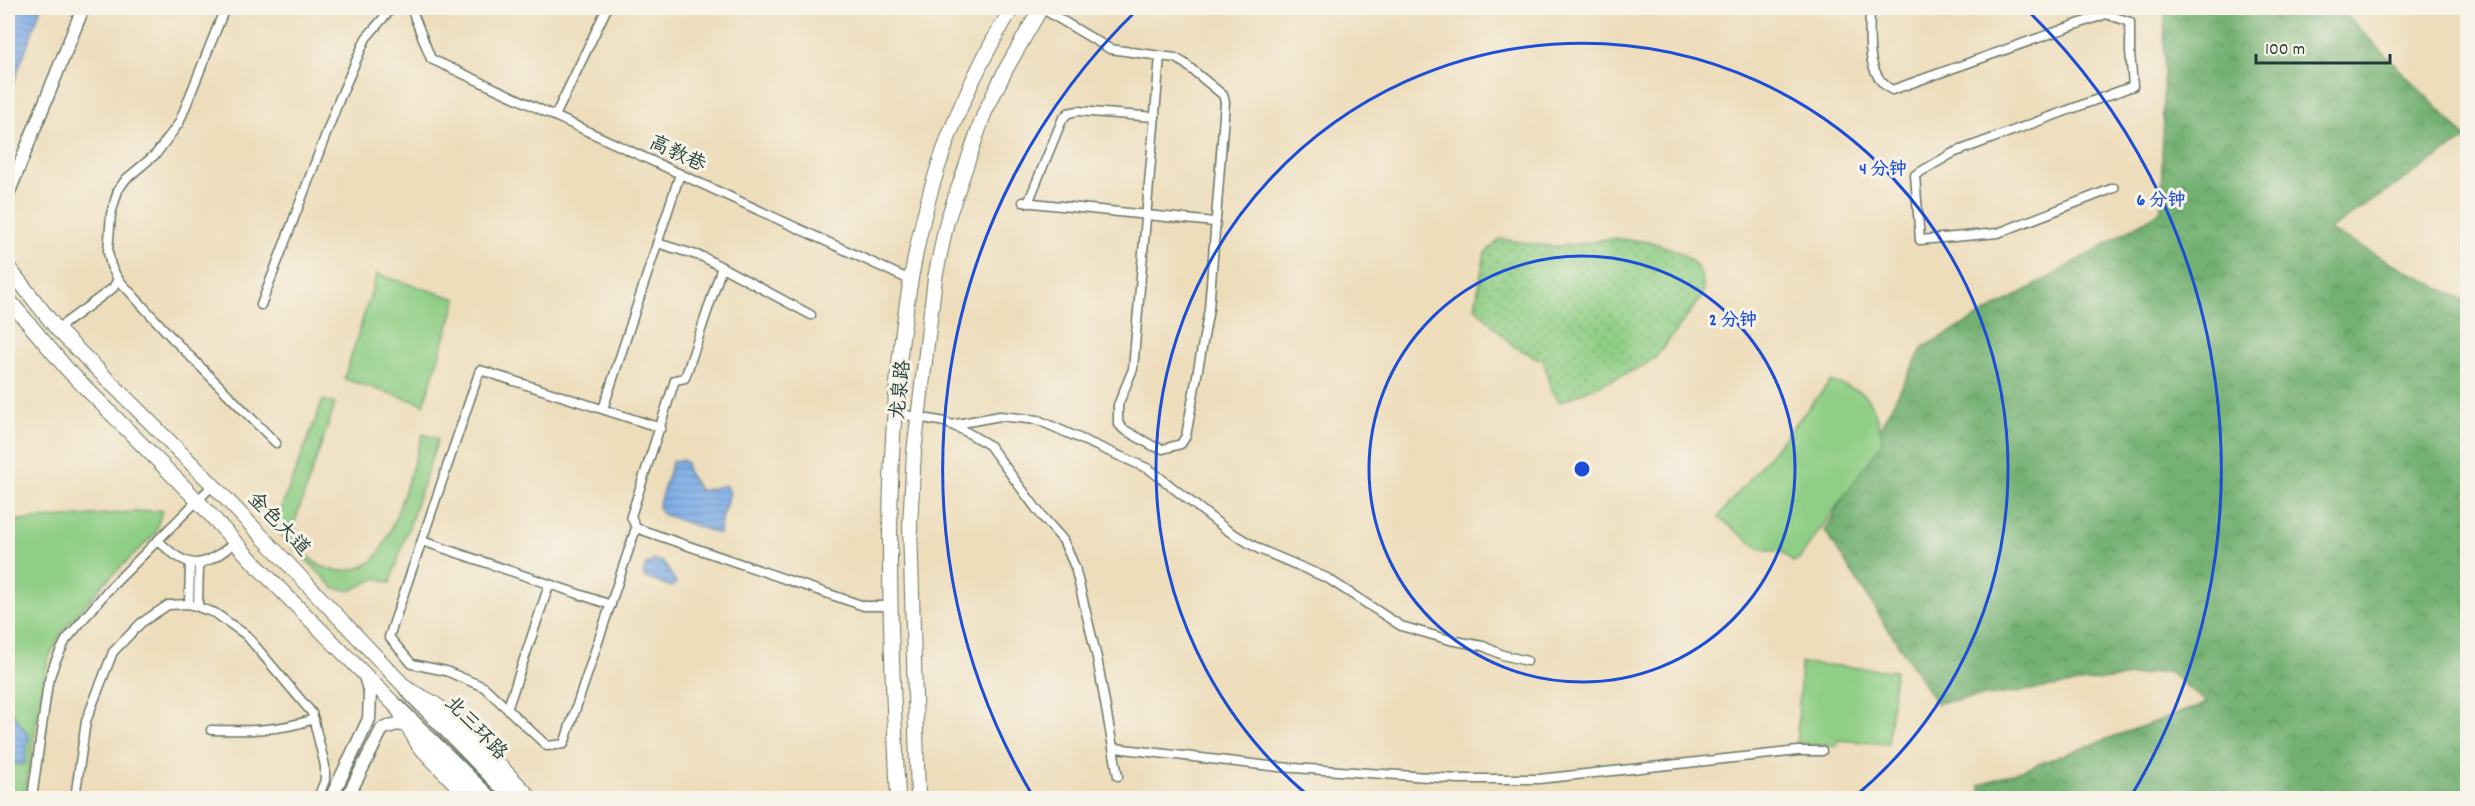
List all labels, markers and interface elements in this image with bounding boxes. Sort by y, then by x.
scale bar [2256,27,2390,65]
text: 100 m [2265,38,2305,63]
street label: 高教巷 [644,130,711,181]
text: 4 分钟 [1859,158,1907,183]
text: 6 分钟 [2137,189,2185,214]
text: 2 分钟 [1709,309,1757,334]
street label: 龙泉路 [885,358,919,421]
centre of rings [1572,459,1592,479]
street label: 金色大道 [240,487,316,563]
street label: 北三环路 [437,691,514,768]

